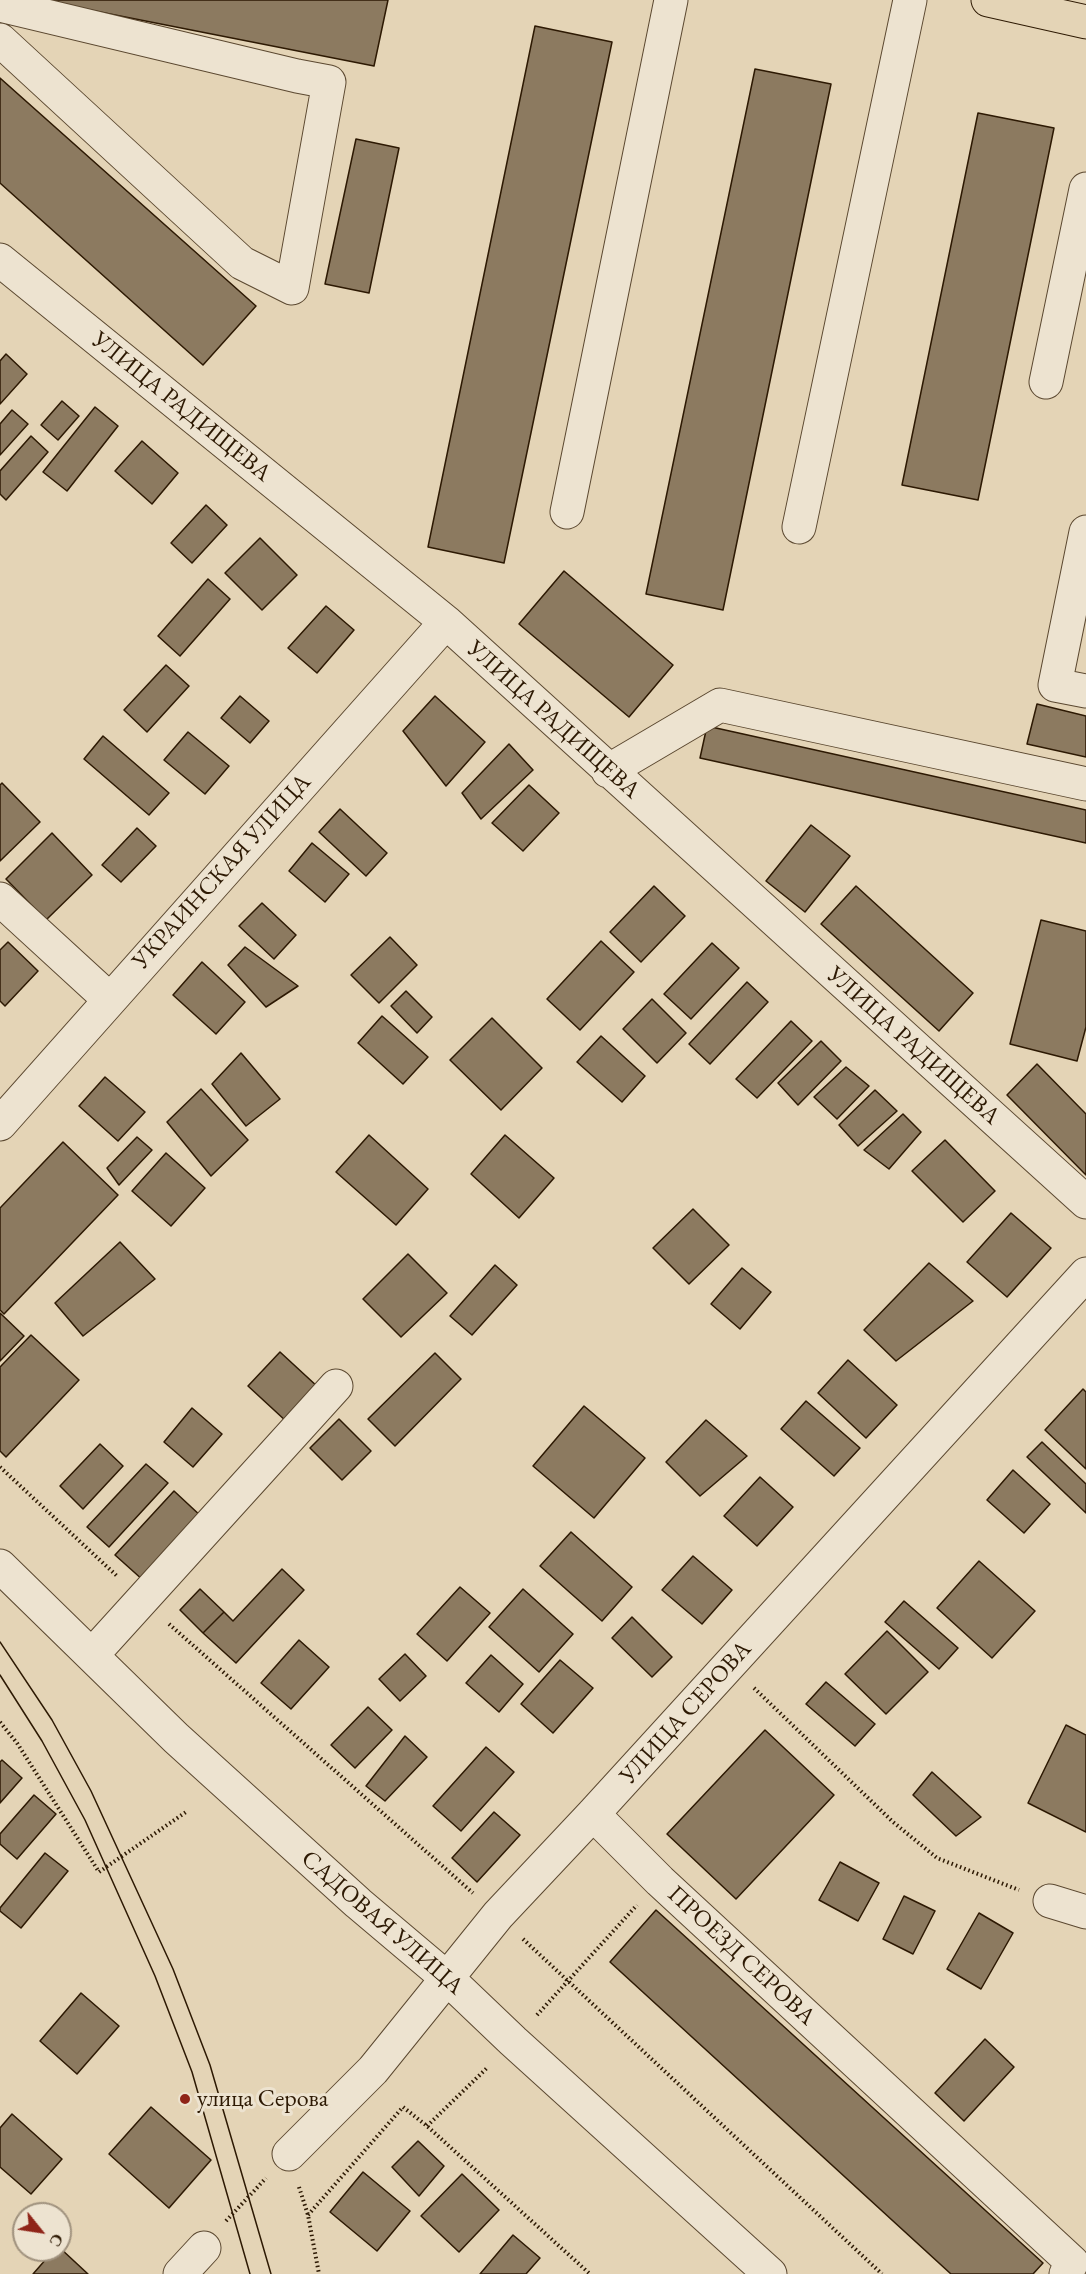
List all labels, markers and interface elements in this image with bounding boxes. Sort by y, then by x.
street label: УЛИЦА РАДИЩЕВА [85,326,277,488]
street label: УЛИЦА РАДИЩЕВА [461,635,645,805]
street label: УКРАИНСКАЯ УЛИЦА [127,768,317,976]
street label: УЛИЦА РАДИЩЕВА [821,961,1005,1131]
street label: УЛИЦА СЕРОВА [614,1635,758,1791]
street label: САДОВАЯ УЛИЦА [295,1845,469,2001]
street label: ПРОЕЗД СЕРОВА [661,1880,821,2032]
place label: улица Серова [197,2085,328,2113]
marker: улица Серова [178,2092,192,2106]
north arrow [12,2202,72,2262]
text: С [44,2230,68,2250]

